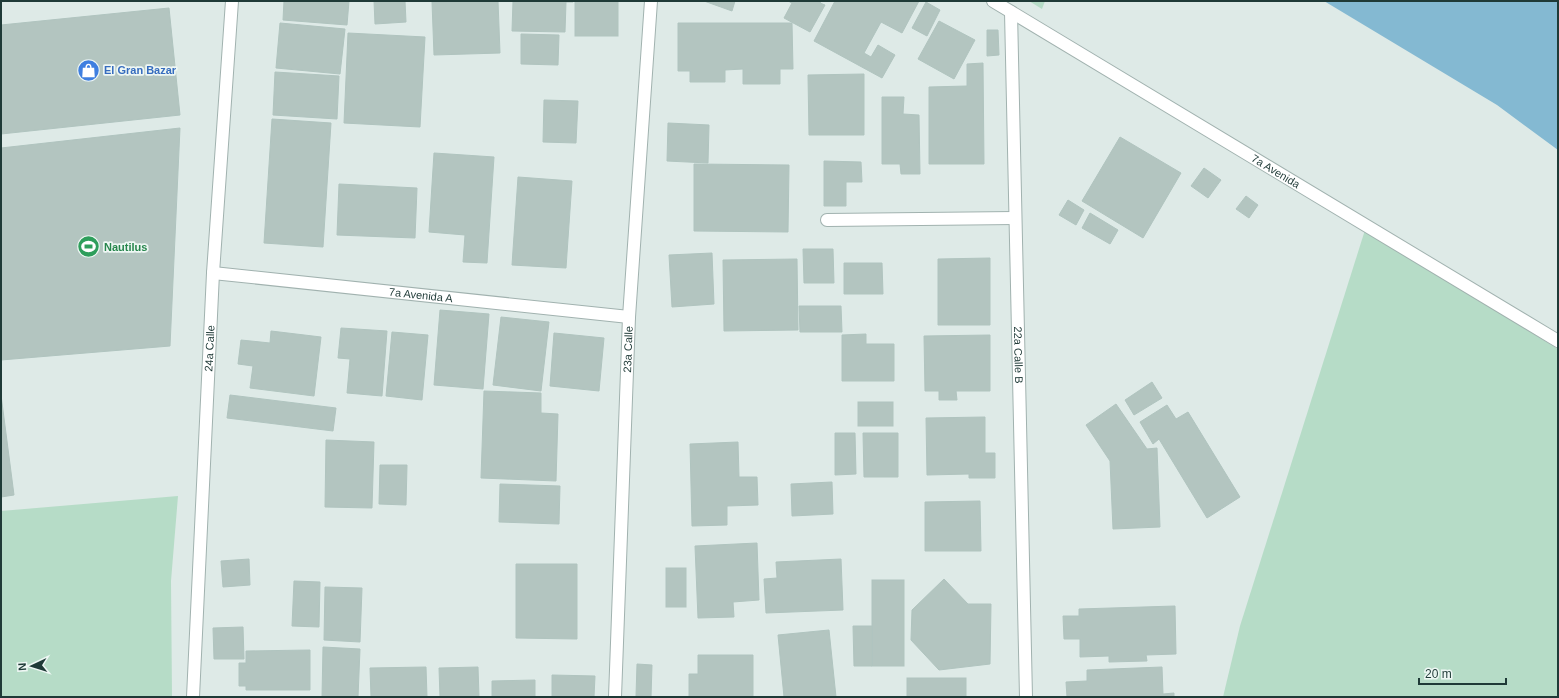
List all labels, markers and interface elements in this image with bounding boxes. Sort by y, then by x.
shop icon: El Gran Bazar [75,57,101,83]
place label: El Gran Bazar [104,64,177,76]
street label: 7a Avenida [1249,152,1303,191]
sports icon: Nautilus [75,234,101,260]
place label: Nautilus [104,241,147,253]
street label: 7a Avenida A [388,286,454,304]
street label: 24a Calle [202,325,217,372]
street label: 23a Calle [621,326,635,373]
street label: 22a Calle B [1012,326,1025,384]
north arrow [12,646,52,686]
scale bar [1419,660,1506,686]
text: N [16,662,28,671]
text: 20 m [1425,667,1452,681]

